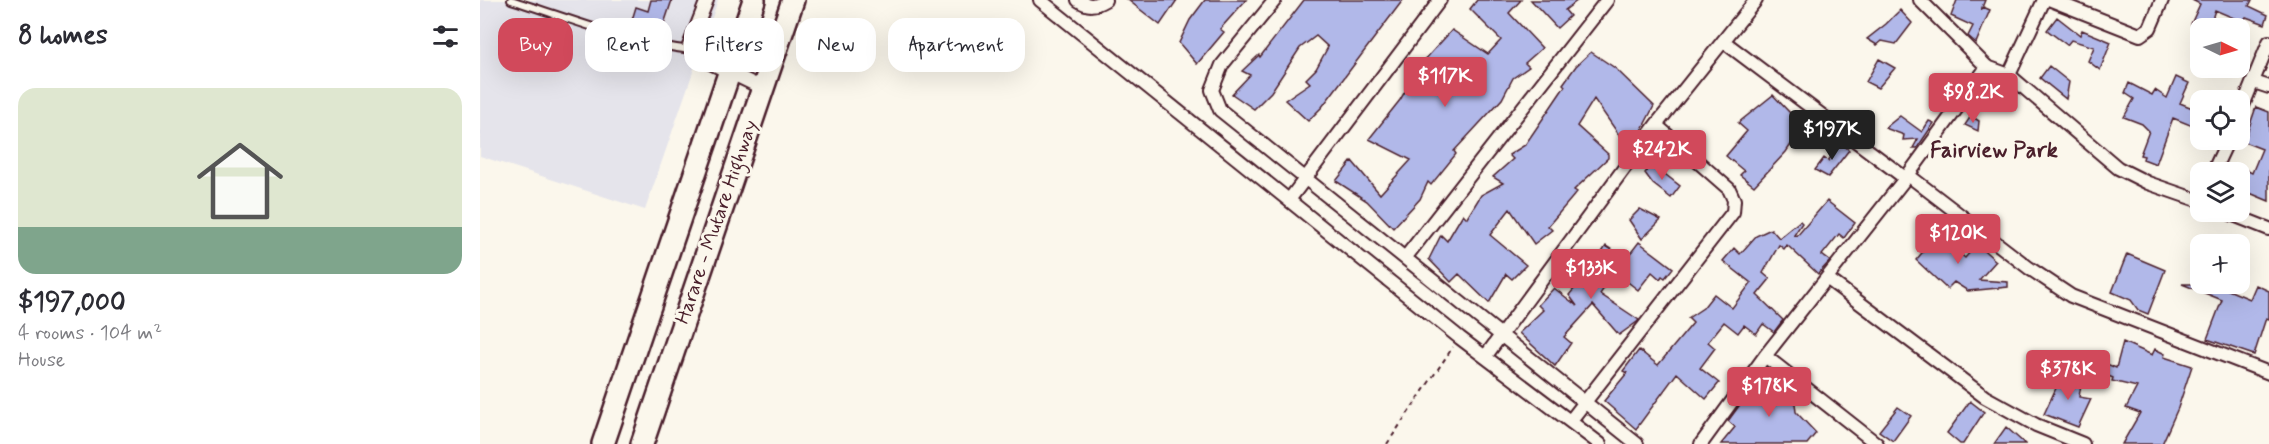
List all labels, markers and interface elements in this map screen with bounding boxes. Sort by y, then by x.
chip: Buy [498,18,573,72]
chip: Rent [585,18,672,72]
chip: Filters [684,18,784,72]
chip: New [796,18,876,72]
chip: Apartment [888,18,1025,72]
north arrow [2190,18,2250,78]
map controls [2190,18,2250,294]
text: 8 homes [18,19,108,53]
icon: filters [429,20,462,53]
pin: $117K [1403,57,1487,108]
text: $117K [1418,63,1472,90]
pin: $98.2K [1924,73,2022,124]
text: $98.2K [1943,79,2003,106]
button: locate [2190,90,2250,150]
pin: $197K [1790,110,1874,161]
street label: Harare - Mutare Highway [669,116,767,328]
text: $197K [1803,116,1861,143]
icon: home [186,127,294,235]
pin: $242K [1620,130,1704,181]
text: $242K [1632,136,1692,163]
district label: Fairview Park [1930,137,2058,165]
button: layers [2190,162,2250,222]
pin: $120K [1916,214,2000,265]
text: $120K [1929,220,1987,247]
button: + [2190,234,2250,294]
pin: $133K [1549,249,1633,300]
text: $133K [1565,255,1617,282]
text: $197,000 [18,286,126,320]
text: 4 rooms · 104 m² [18,320,162,347]
text: House [18,347,65,374]
pin: $378K [2026,350,2110,401]
text: $378K [2040,356,2096,383]
pin: $178K [1727,367,1811,418]
text: $178K [1741,373,1797,400]

